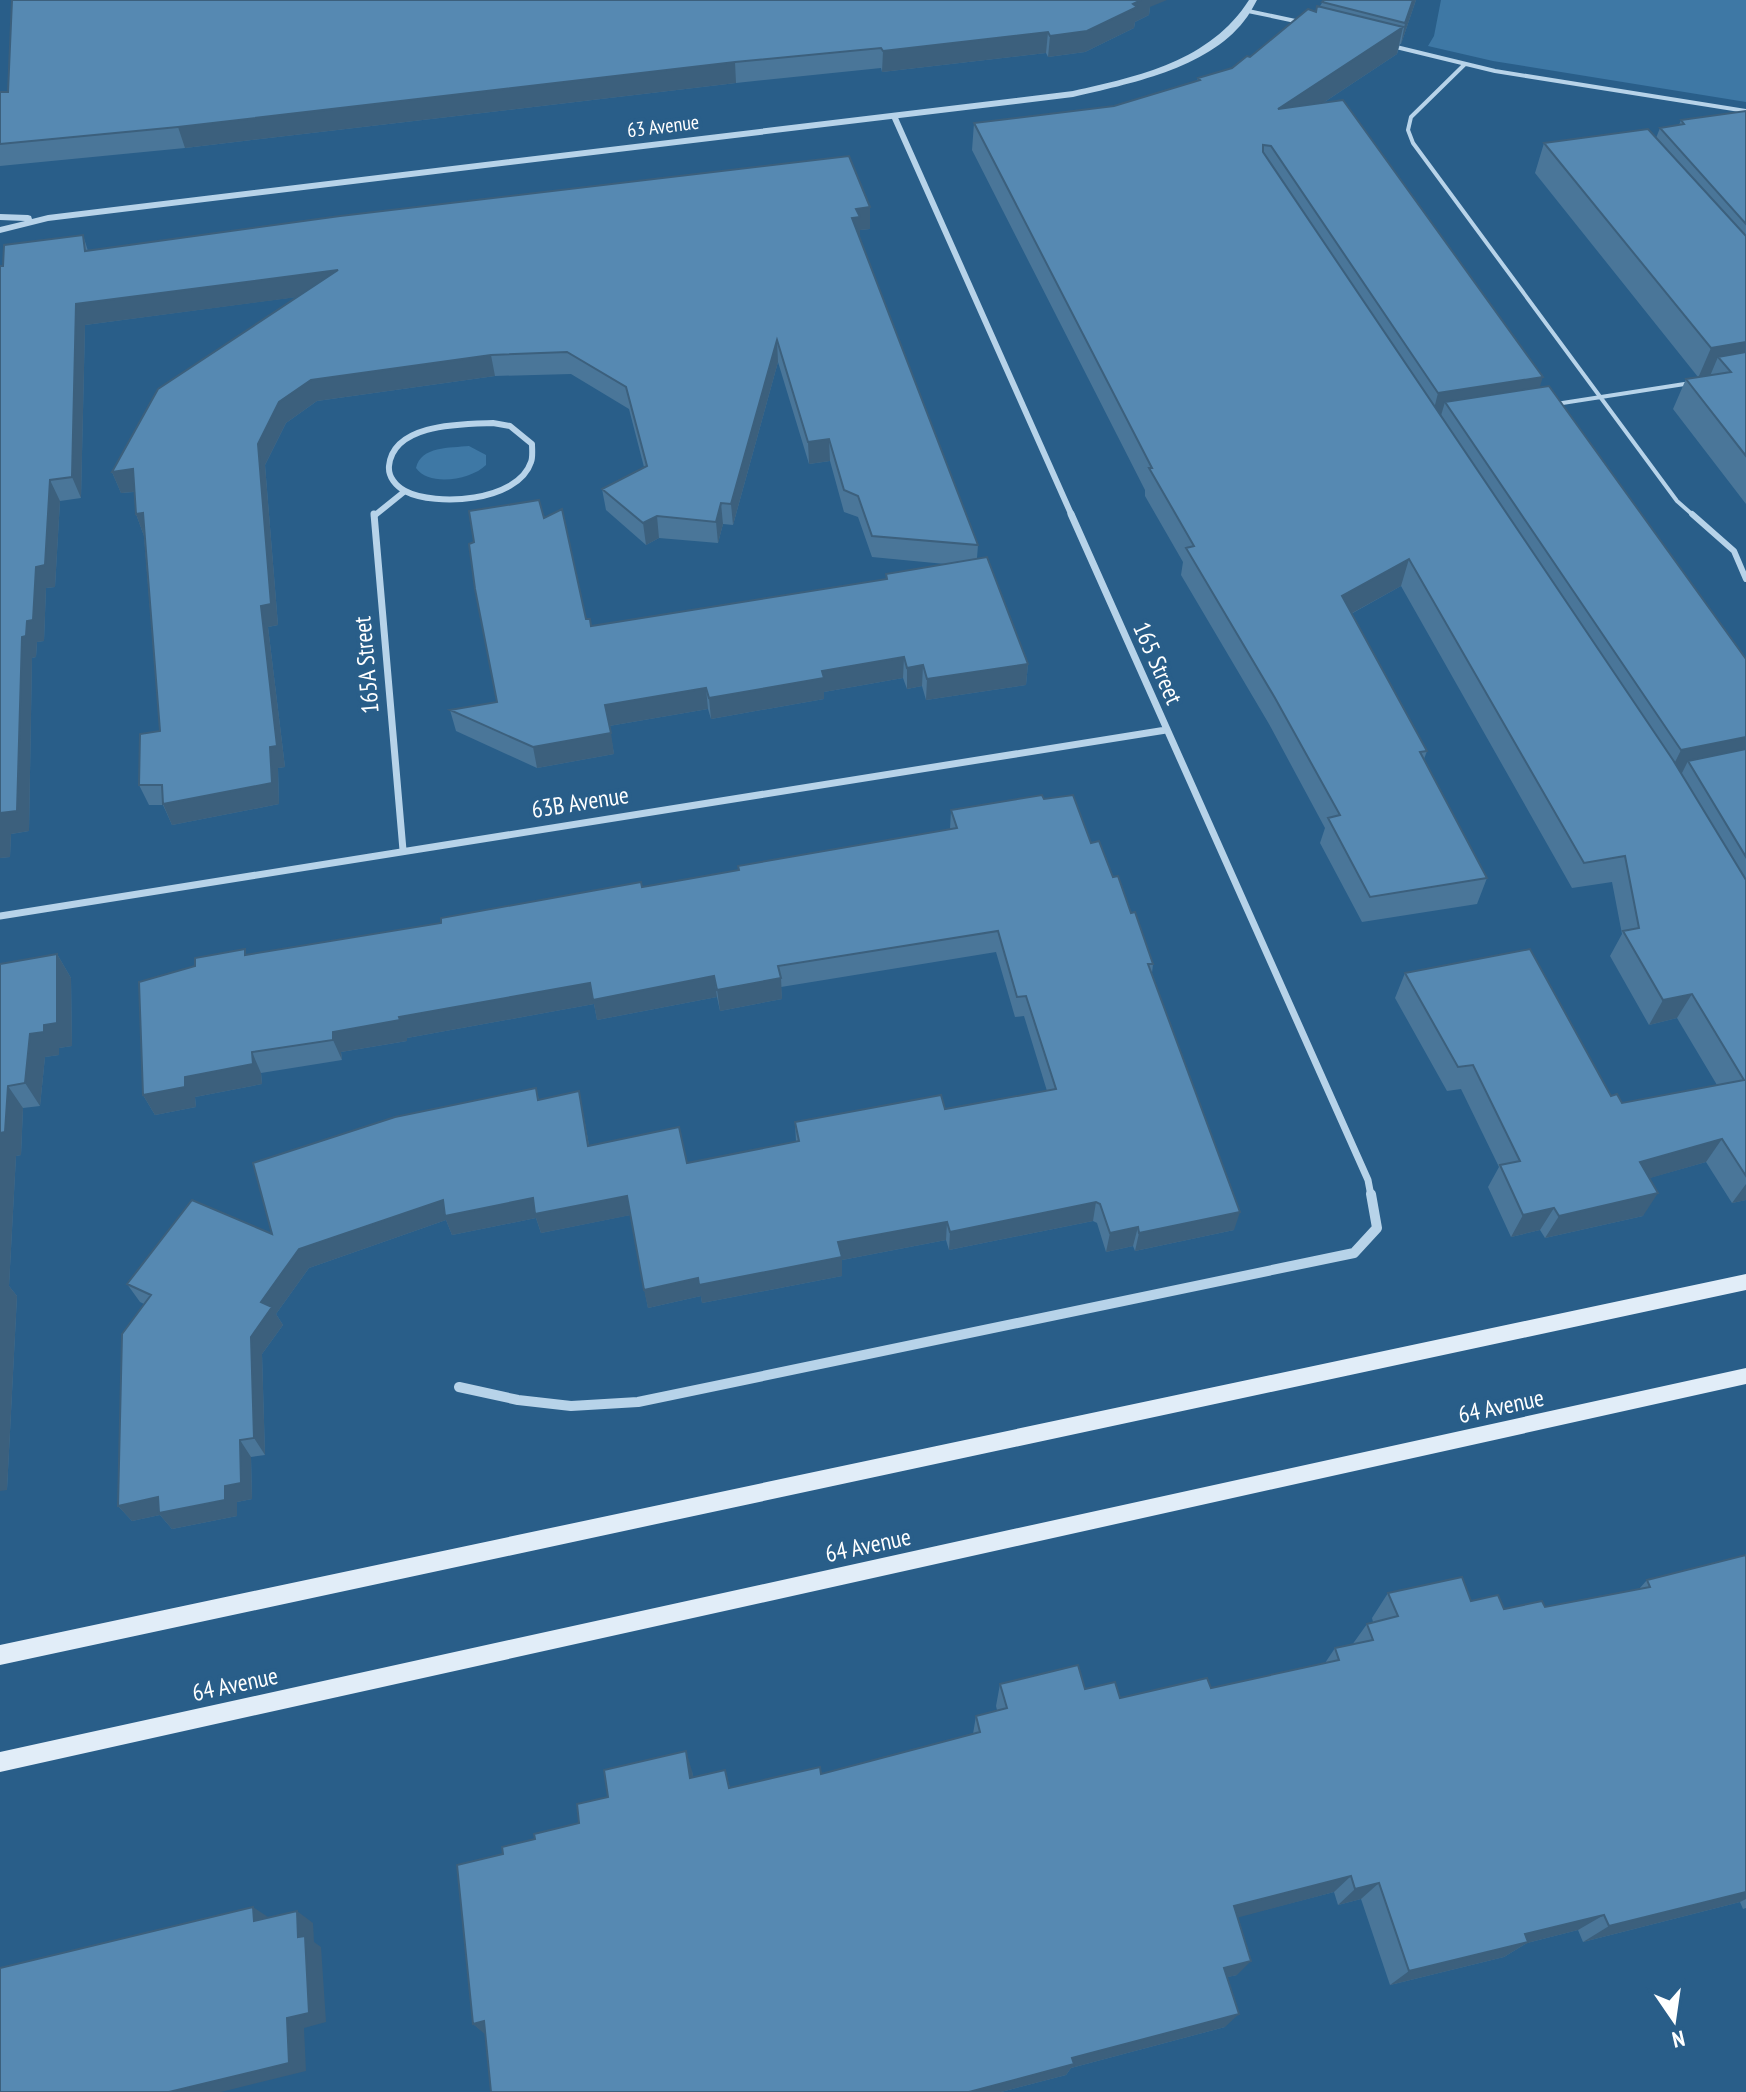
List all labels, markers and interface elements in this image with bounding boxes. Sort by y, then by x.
street label: 63 Avenue [626,109,700,143]
street label: 165A Street [346,615,386,715]
street label: 165 Street [1126,617,1190,709]
street label: 63B Avenue [529,779,631,825]
street label: 64 Avenue [1455,1382,1547,1430]
street label: 64 Avenue [822,1521,914,1569]
street label: 64 Avenue [189,1660,281,1708]
north arrow [1634,1980,1714,2060]
text: N [1670,2025,1687,2054]

